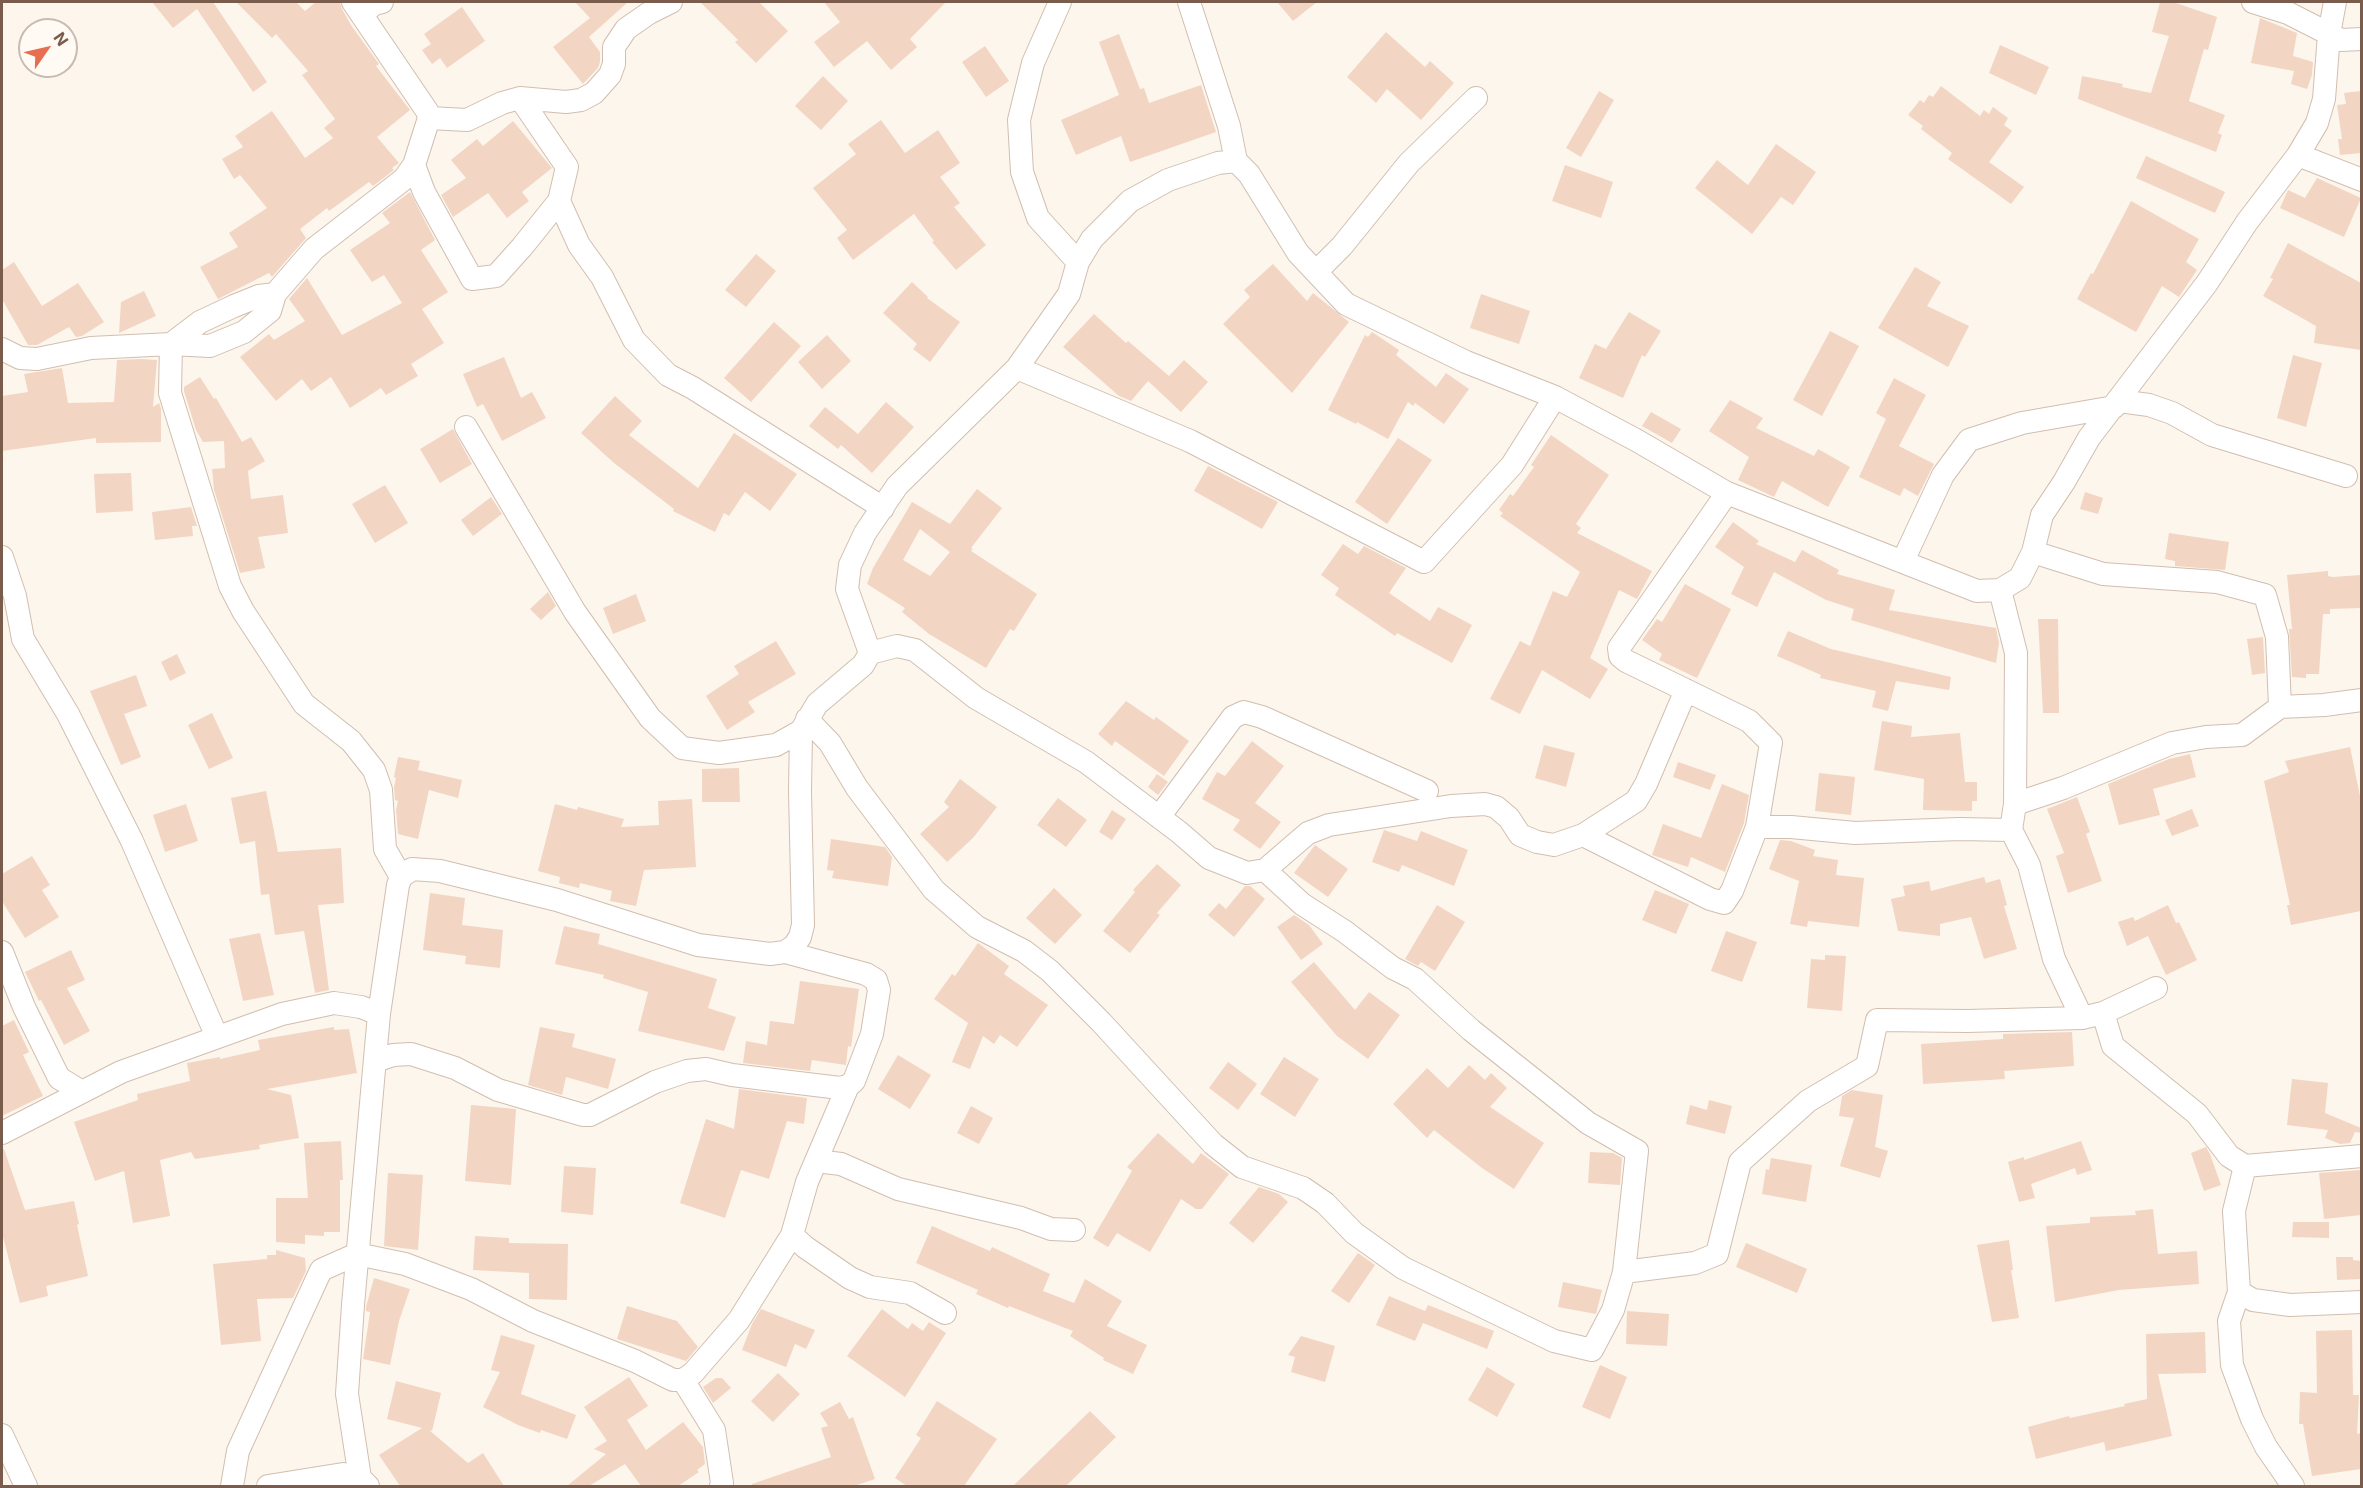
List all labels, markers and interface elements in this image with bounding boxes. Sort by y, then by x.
north arrow [18,18,78,78]
text: N [50,28,73,50]

